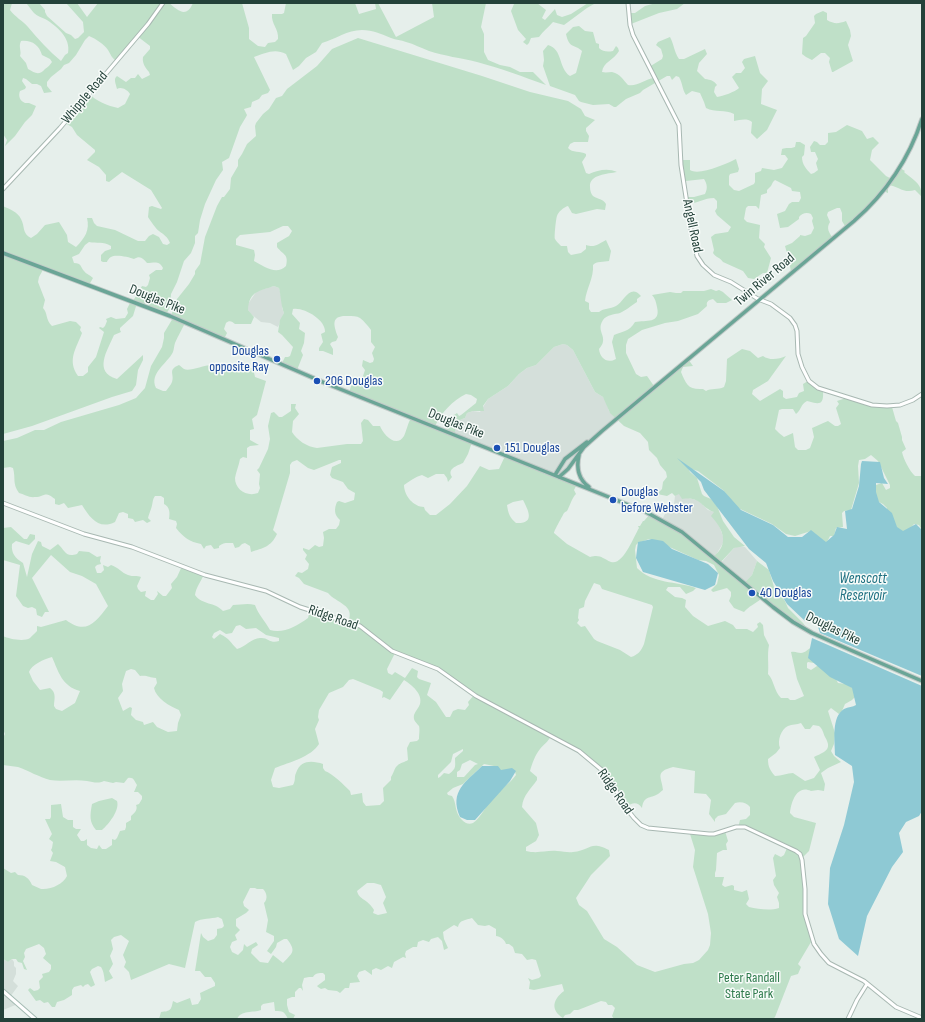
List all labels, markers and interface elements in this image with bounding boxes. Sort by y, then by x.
street label: Whipple Road [58,68,112,128]
street label: Angell Road [678,198,706,254]
street label: Twin River Road [732,250,798,310]
street label: Douglas Pike [127,281,187,319]
place label: Douglas opposite Ray [209,343,269,376]
marker: Douglas opposite Ray [272,354,282,364]
place label: 206 Douglas [325,373,383,389]
marker: 206 Douglas [312,376,322,386]
street label: Douglas Pike [426,405,486,443]
place label: 151 Douglas [505,440,560,456]
marker: 151 Douglas [492,443,502,453]
place label: Douglas before Webster [621,484,693,516]
marker: Douglas before Webster [608,495,618,505]
water label: Wenscott Reservoir [839,570,887,605]
place label: 40 Douglas [760,585,811,601]
marker: 40 Douglas [747,588,757,598]
street label: Ridge Road [306,602,360,634]
street label: Douglas Pike [803,609,863,649]
street label: Ridge Road [593,766,637,818]
park label: Peter Randall State Park [718,970,780,1002]

